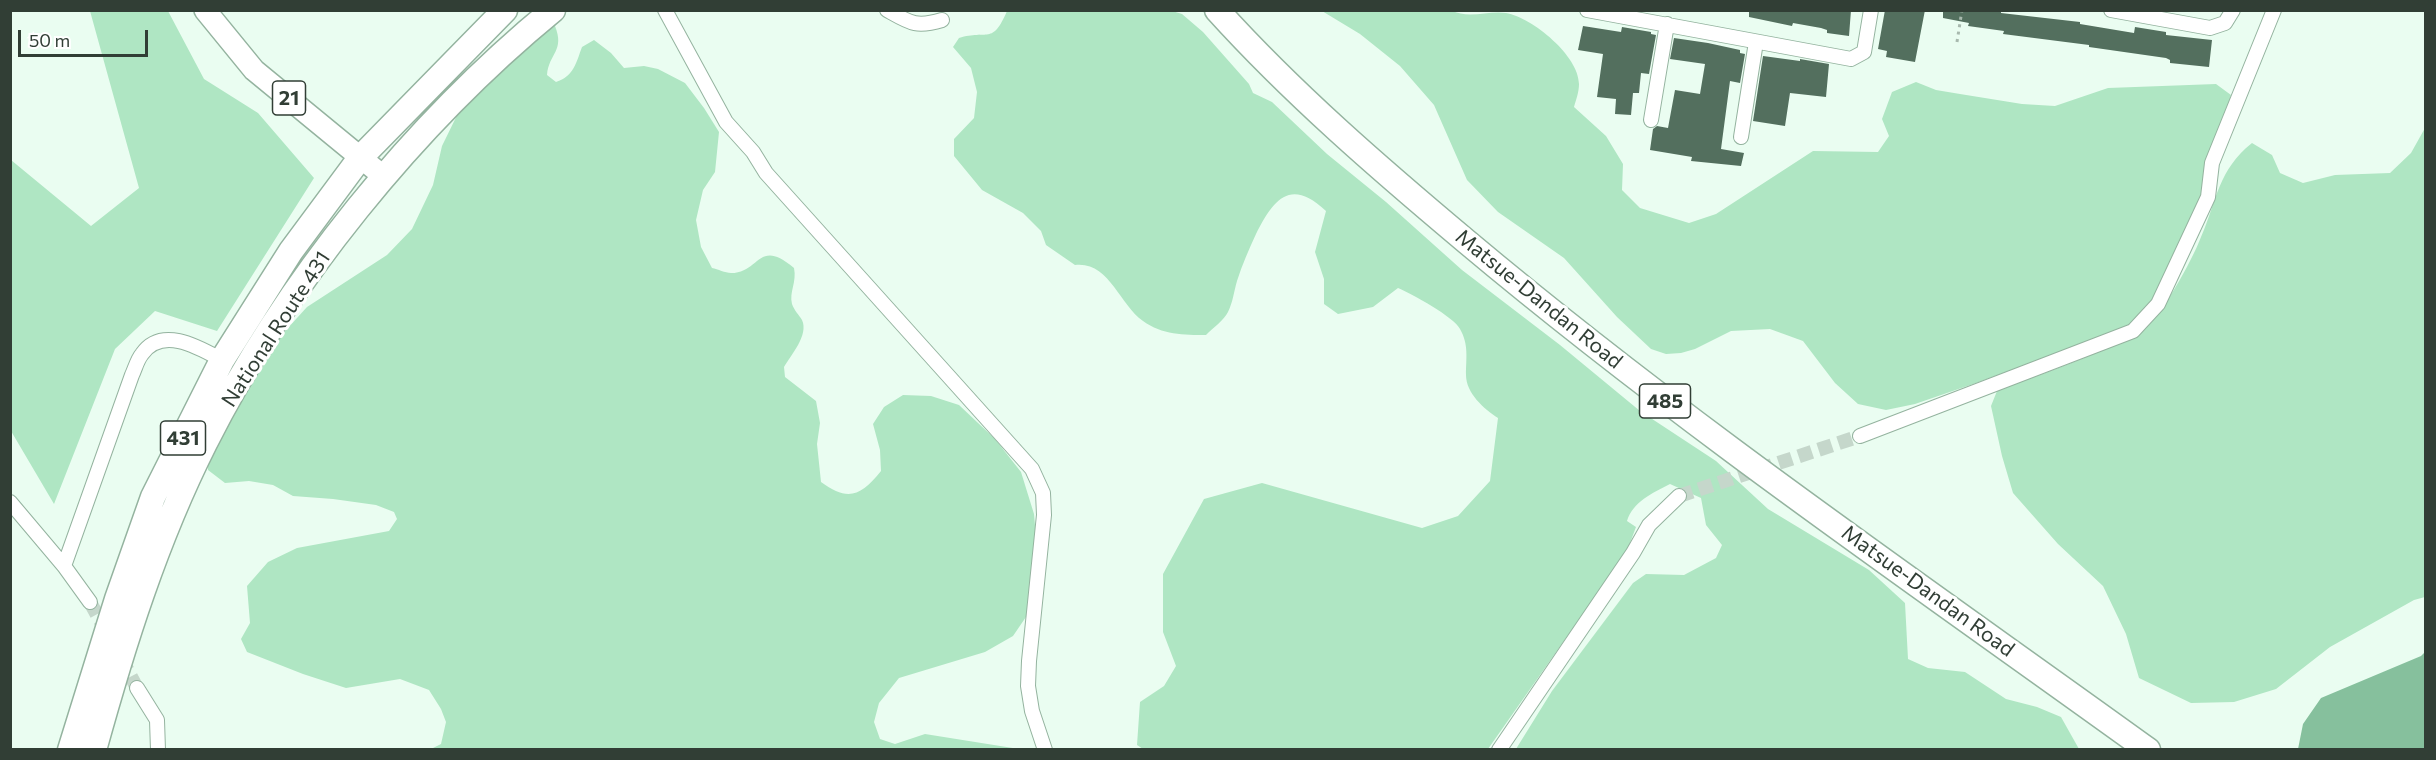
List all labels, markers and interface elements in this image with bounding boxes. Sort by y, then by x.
scale bar [21,18,152,56]
text: 50 m [29,29,70,51]
road number: 21 [272,81,306,115]
street label: Matsue-Dandan Road [1450,224,1628,374]
street label: National Route 431 [216,246,336,412]
road number: 485 [1640,384,1690,418]
road number: 431 [160,421,206,455]
street label: Matsue-Dandan Road [1837,520,2019,662]

